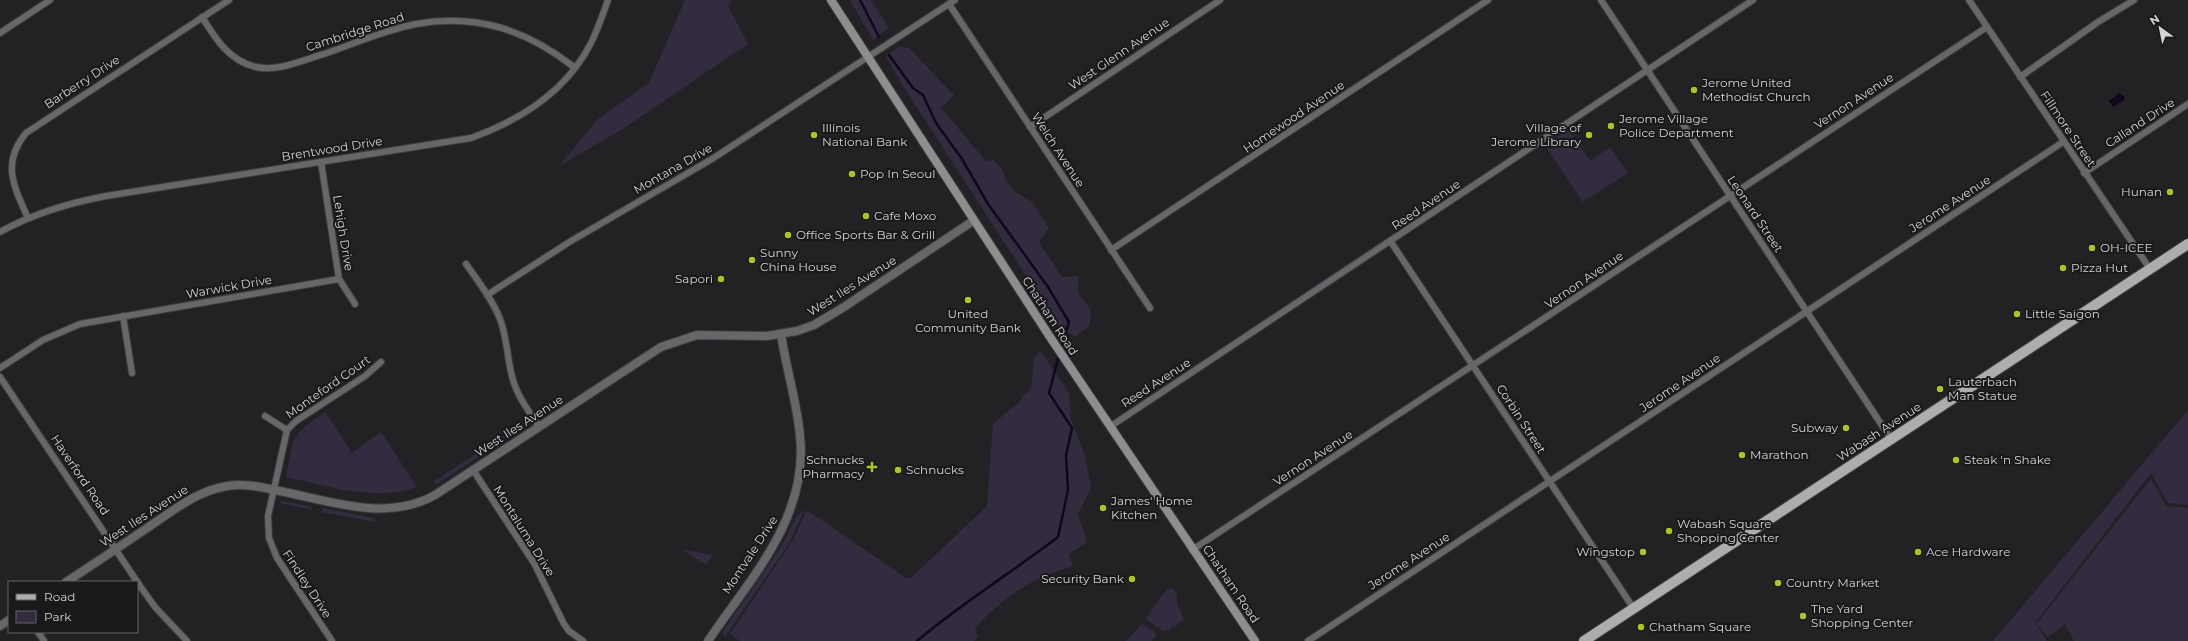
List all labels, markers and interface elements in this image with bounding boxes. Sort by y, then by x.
north arrow [2140,8,2180,48]
street label: Cambridge Road [304,9,406,54]
text: N [2147,11,2162,28]
street label: West Glenn Avenue [1066,14,1172,93]
street label: Barberry Drive [41,52,122,111]
street label: Vernon Avenue [1811,69,1896,132]
place label: Jerome United Methodist Church [1701,75,1811,104]
street label: Homewood Avenue [1240,77,1347,156]
marker: Jerome United Methodist Church [1689,85,1699,95]
street label: Fillmore Street [2037,88,2100,170]
street label: Calland Drive [2102,95,2177,151]
street label: Welch Avenue [1029,109,1088,190]
place label: Jerome Village Police Department [1618,111,1734,140]
place label: Illinois National Bank [822,120,908,149]
place label: Village of Jerome Library [1490,120,1582,149]
marker: Jerome Village Police Department [1606,121,1616,131]
marker: Illinois National Bank [809,130,819,140]
marker: Village of Jerome Library [1584,130,1594,140]
street label: Brentwood Drive [280,133,383,164]
street label: Montana Drive [631,140,715,197]
place label: Pop In Seoul [860,166,936,181]
marker: Pop In Seoul [847,169,857,179]
street label: Jerome Avenue [1905,172,1993,236]
street label: Leonard Street [1724,173,1787,255]
street label: Reed Avenue [1388,176,1463,233]
place label: Hunan [2121,184,2162,199]
marker: Hunan [2165,187,2175,197]
street label: Lehigh Drive [330,194,357,272]
place label: Cafe Moxo [874,208,936,223]
marker: Cafe Moxo [861,211,871,221]
place label: Office Sports Bar & Grill [796,227,935,242]
marker: Office Sports Bar & Grill [783,230,793,240]
place label: OH-ICEE [2100,240,2153,255]
marker: OH-ICEE [2087,243,2097,253]
place label: Sunny China House [760,245,837,274]
street label: Vernon Avenue [1541,248,1626,311]
street label: West Iles Avenue [804,252,899,319]
marker: Sunny China House [747,255,757,265]
place label: Pizza Hut [2071,260,2128,275]
marker: Pizza Hut [2058,263,2068,273]
place label: Sapori [675,271,713,286]
street label: Warwick Drive [185,272,273,301]
street label: Chatham Road [1019,273,1081,358]
marker: Sapori [716,274,726,284]
marker: United Community Bank [963,295,973,305]
place label: United Community Bank [915,306,1022,335]
place label: Little Saigon [2025,306,2100,321]
marker: Little Saigon [2012,309,2022,319]
street label: Jerome Avenue [1636,350,1723,416]
street label: Monteford Court [282,352,373,421]
street label: Reed Avenue [1118,355,1193,411]
place label: Lauterbach Man Statue [1948,374,2017,403]
street label: Corbin Street [1494,381,1549,456]
marker: Lauterbach Man Statue [1935,384,1945,394]
street label: West Iles Avenue [472,391,566,460]
street label: Wabash Avenue [1834,399,1924,464]
place label: Subway [1791,420,1838,435]
marker: Subway [1841,423,1851,433]
street label: Vernon Avenue [1270,426,1355,489]
street label: Haverford Road [48,432,113,518]
place label: Marathon [1750,447,1809,462]
marker: Marathon [1737,450,1747,460]
place label: Schnucks Pharmacy [802,452,864,481]
place label: Steak 'n Shake [1964,452,2051,467]
marker: Steak 'n Shake [1951,455,1961,465]
marker: Schnucks Pharmacy [867,462,877,472]
place label: Schnucks [906,462,964,477]
marker: Schnucks [893,465,903,475]
street label: West Iles Avenue [97,481,191,550]
street label: Montaluma Drive [490,482,558,579]
place label: James' Home Kitchen [1110,493,1193,522]
marker: James' Home Kitchen [1098,503,1108,513]
street label: Montvale Drive [719,513,780,597]
place label: Wabash Square Shopping Center [1677,516,1779,545]
marker: Wabash Square Shopping Center [1664,526,1674,536]
street label: Jerome Avenue [1364,529,1452,593]
street label: Chatham Road [1200,542,1263,626]
place label: Wingstop [1576,544,1635,559]
place label: Ace Hardware [1926,544,2011,559]
street label: Findley Drive [280,547,335,621]
marker: Wingstop [1638,547,1648,557]
marker: Ace Hardware [1913,547,1923,557]
place label: Security Bank [1041,571,1125,586]
marker: Security Bank [1127,574,1137,584]
place label: Country Market [1786,575,1880,590]
marker: Country Market [1773,578,1783,588]
legend [8,581,138,633]
text: Road [44,589,75,604]
place label: The Yard Shopping Center [1811,601,1913,630]
text: Park [44,609,72,624]
marker: The Yard Shopping Center [1798,611,1808,621]
place label: Chatham Square [1649,619,1751,634]
marker: Chatham Square [1636,622,1646,632]

